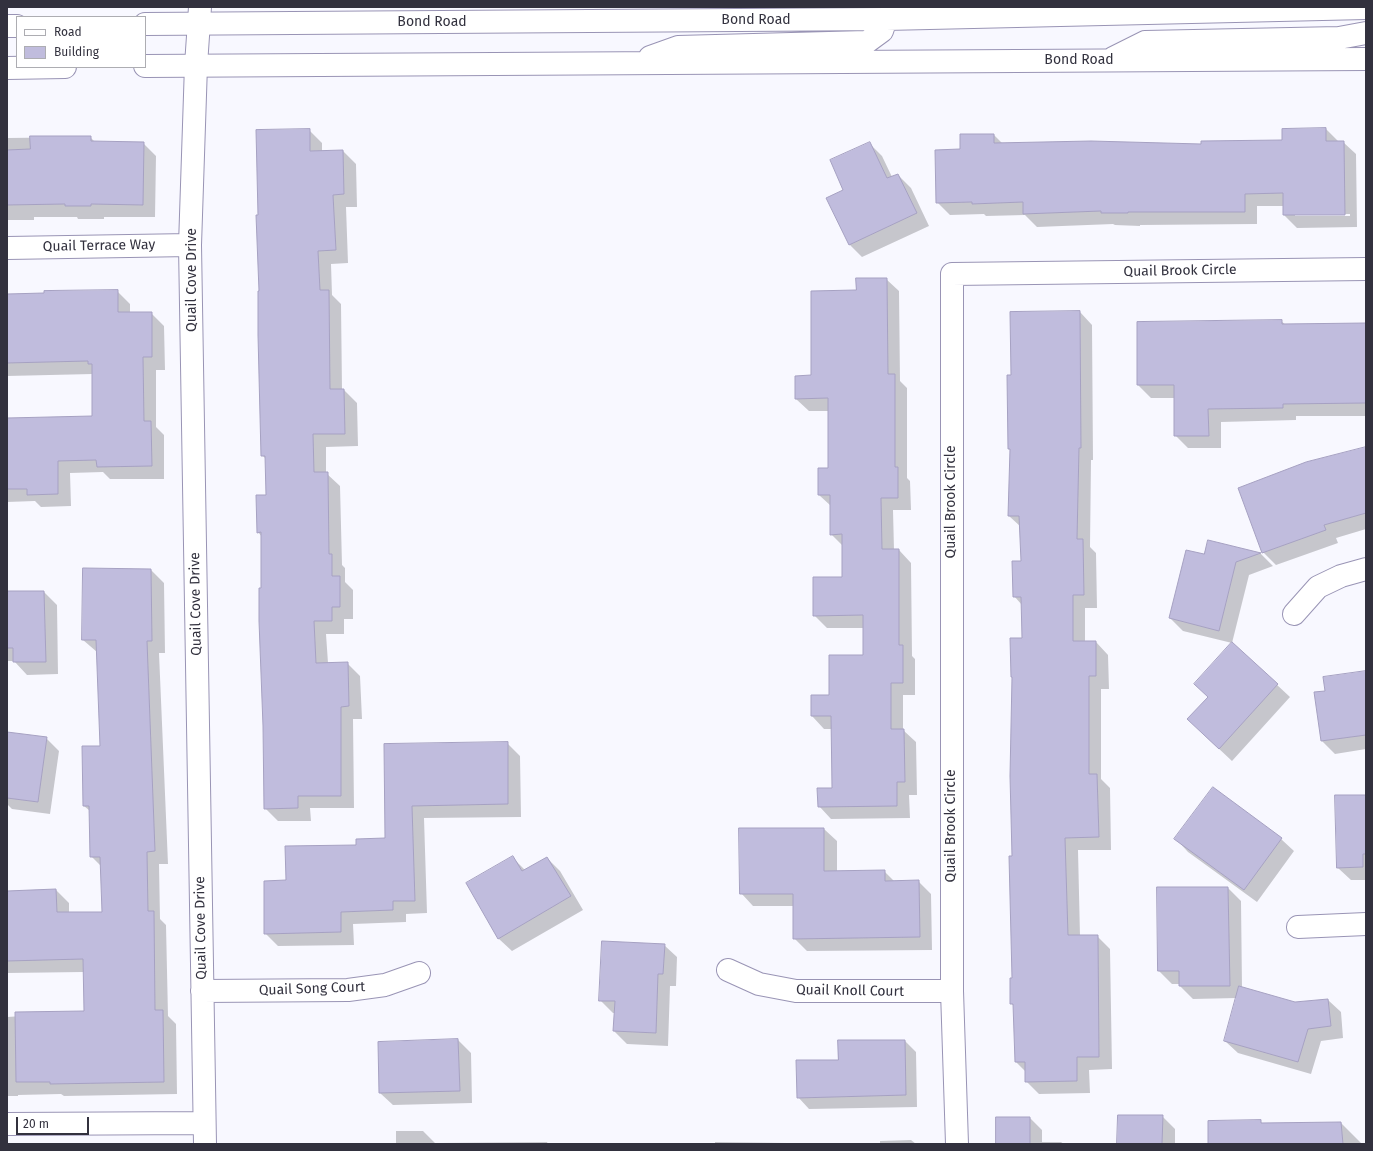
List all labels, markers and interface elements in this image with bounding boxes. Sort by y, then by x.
street label: Bond Road [721,12,791,28]
street label: Bond Road [397,14,467,30]
legend [16,16,146,68]
text: Road [54,25,82,39]
text: Building [54,45,99,59]
street label: Bond Road [1044,52,1114,68]
street label: Quail Cove Drive [184,228,200,332]
street label: Quail Terrace Way [43,237,155,255]
street label: Quail Brook Circle [1123,262,1237,280]
street label: Quail Brook Circle [943,445,959,559]
street label: Quail Cove Drive [187,552,205,656]
street label: Quail Brook Circle [943,769,959,883]
street label: Quail Cove Drive [192,876,210,980]
street label: Quail Song Court [258,979,366,999]
street label: Quail Knoll Court [796,982,904,1000]
scale bar [18,1109,91,1135]
text: 20 m [23,1117,49,1131]

